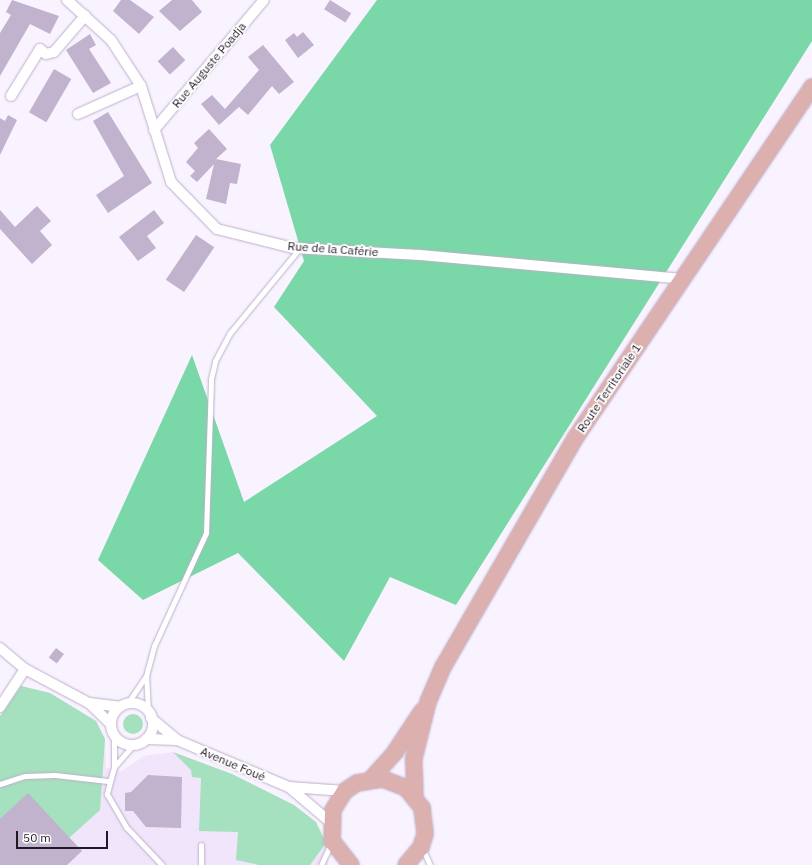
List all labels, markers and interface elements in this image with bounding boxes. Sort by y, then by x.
street label: Rue Auguste Poadja [169,19,249,111]
street label: Rue de la Caférie [287,239,379,259]
street label: Route Territoriale 1 [574,341,644,435]
street label: Avenue Foué [198,744,268,784]
scale bar [18,823,110,849]
text: 50 m [23,830,51,845]

